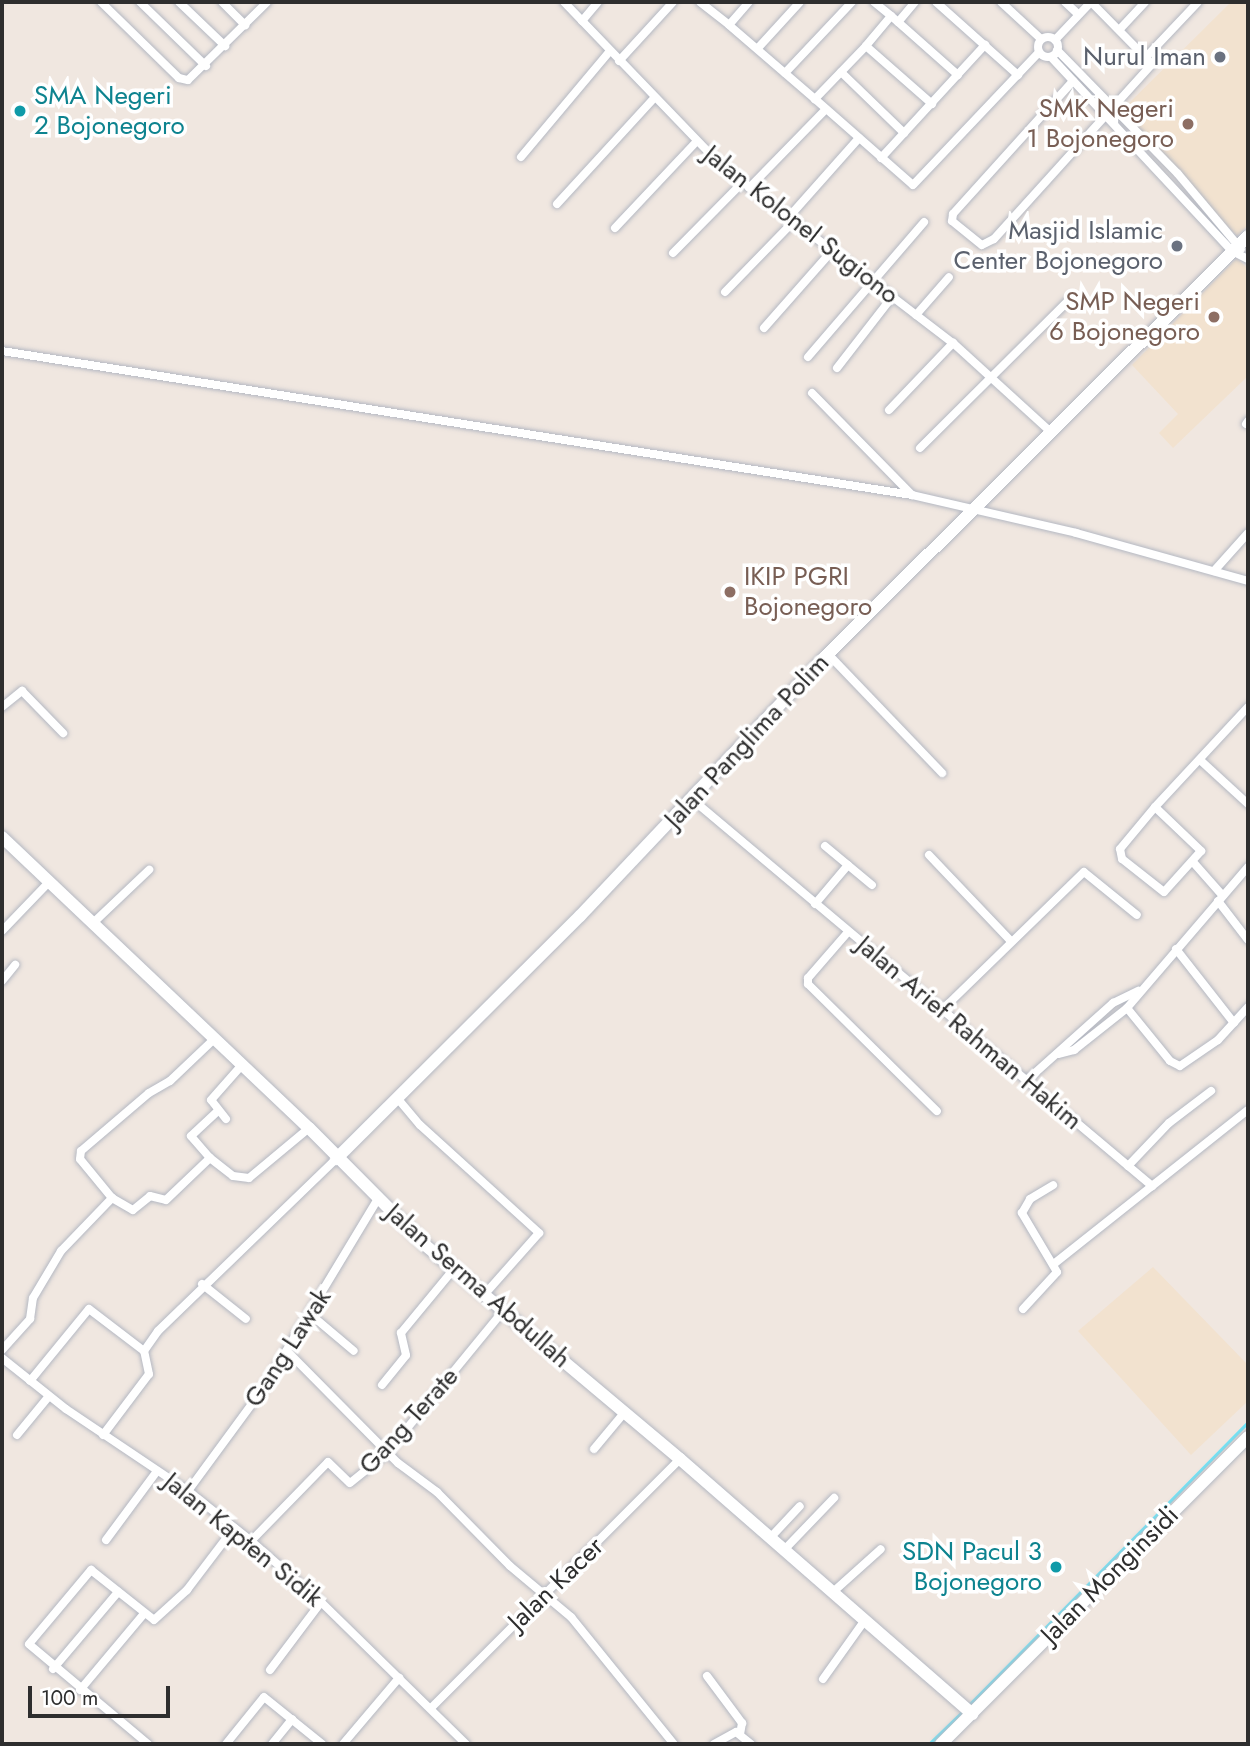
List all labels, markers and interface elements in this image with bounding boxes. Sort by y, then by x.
place label: Nurul Iman [1083,41,1206,73]
marker: Nurul Iman [1212,49,1228,65]
place label: SMA Negeri 2 Bojonegoro [34,80,185,142]
place label: SMK Negeri 1 Bojonegoro [1026,93,1174,154]
marker: SMA Negeri 2 Bojonegoro [12,103,28,119]
marker: SMK Negeri 1 Bojonegoro [1180,116,1196,132]
street label: Jalan Kolonel Sugiono [697,139,905,311]
place label: Masjid Islamic Center Bojonegoro [954,215,1163,276]
marker: Masjid Islamic Center Bojonegoro [1169,238,1185,254]
place label: SMP Negeri 6 Bojonegoro [1049,286,1200,348]
marker: SMP Negeri 6 Bojonegoro [1206,309,1222,325]
place label: IKIP PGRI Bojonegoro [744,561,872,622]
marker: IKIP PGRI Bojonegoro [722,584,738,600]
street label: Jalan Panglima Polim [658,647,836,835]
street label: Jalan Arief Rahman Hakim [850,930,1088,1136]
street label: Jalan Serma Abdullah [379,1197,577,1375]
street label: Gang Lawak [238,1283,338,1413]
street label: Gang Terate [353,1361,465,1481]
street label: Jalan Kapten Sidik [157,1466,329,1614]
street label: Jalan Monginsidi [1035,1500,1185,1650]
street label: Jalan Kacer [502,1531,610,1637]
place label: SDN Pacul 3 Bojonegoro [902,1536,1042,1598]
marker: SDN Pacul 3 Bojonegoro [1048,1559,1064,1575]
scale bar [32,1672,173,1716]
text: 100 m [41,1683,98,1713]

